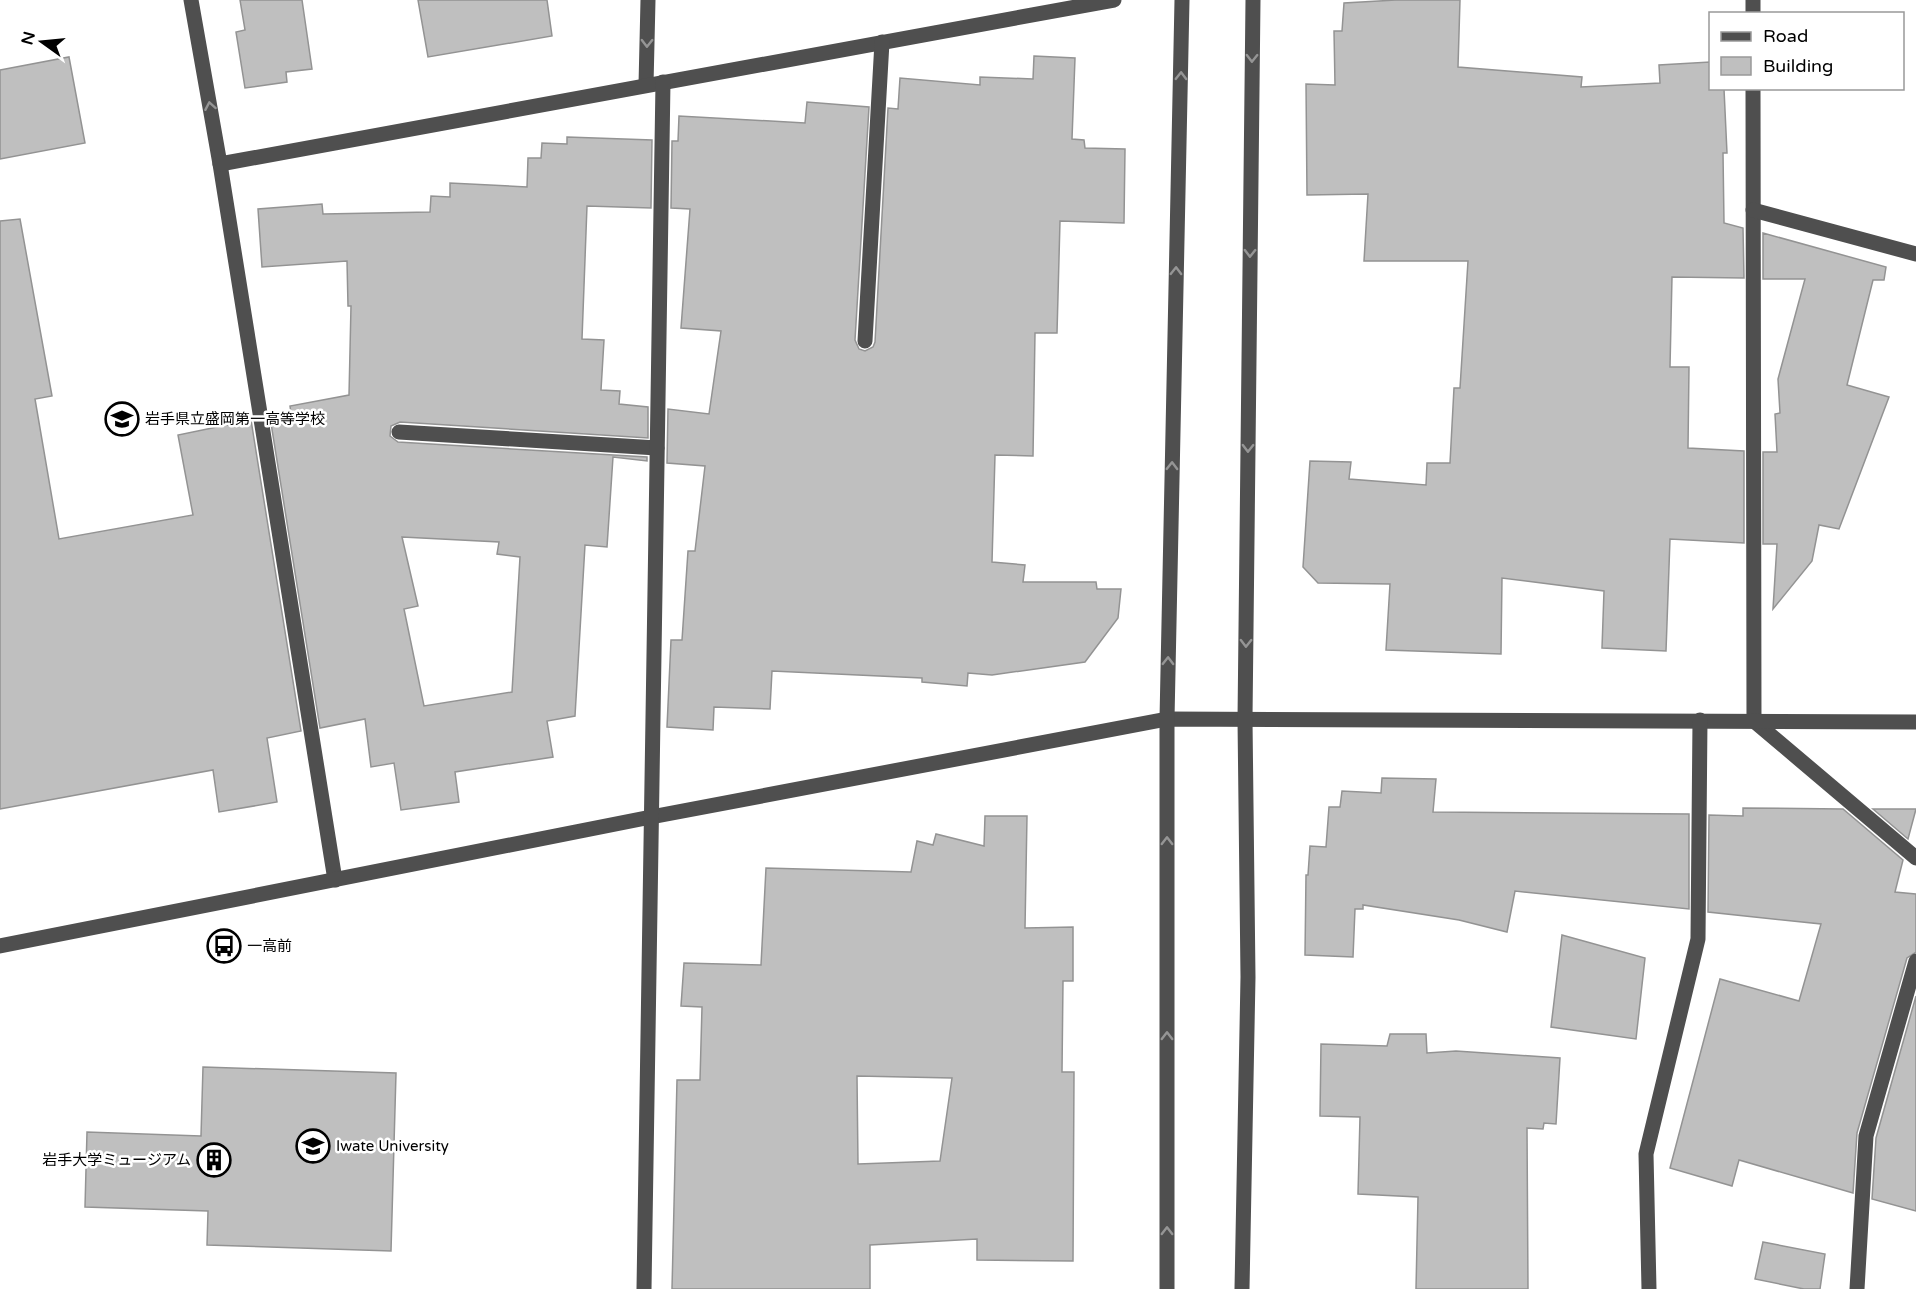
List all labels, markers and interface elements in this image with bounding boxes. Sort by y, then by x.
north arrow [12,12,72,72]
legend [1709,12,1904,90]
text: Road [1763,25,1808,47]
text: N [17,30,40,47]
one-way arrow [641,38,653,47]
one-way arrow [1246,54,1258,63]
text: Building [1763,55,1833,77]
one-way arrow [1174,71,1187,80]
one-way arrow [204,102,217,112]
one-way arrow [1244,249,1256,258]
one-way arrow [1170,266,1183,275]
school or university icon: 岩手県立盛岡第一高等学校 [104,401,140,437]
place label: 岩手県立盛岡第一高等学校 [145,410,325,428]
one-way arrow [1242,444,1254,453]
one-way arrow [1166,461,1178,470]
one-way arrow [1240,639,1252,648]
one-way arrow [1162,656,1174,665]
one-way arrow [1161,836,1173,845]
bus stop icon: 一高前 [206,928,242,964]
place label: 一高前 [247,937,292,955]
one-way arrow [1161,1031,1173,1040]
school or university icon: Iwate University [295,1128,331,1164]
place label: Iwate University [336,1137,449,1155]
building icon: 岩手大学ミュージアム [196,1142,232,1178]
place label: 岩手大学ミュージアム [42,1151,191,1169]
one-way arrow [1161,1226,1173,1235]

